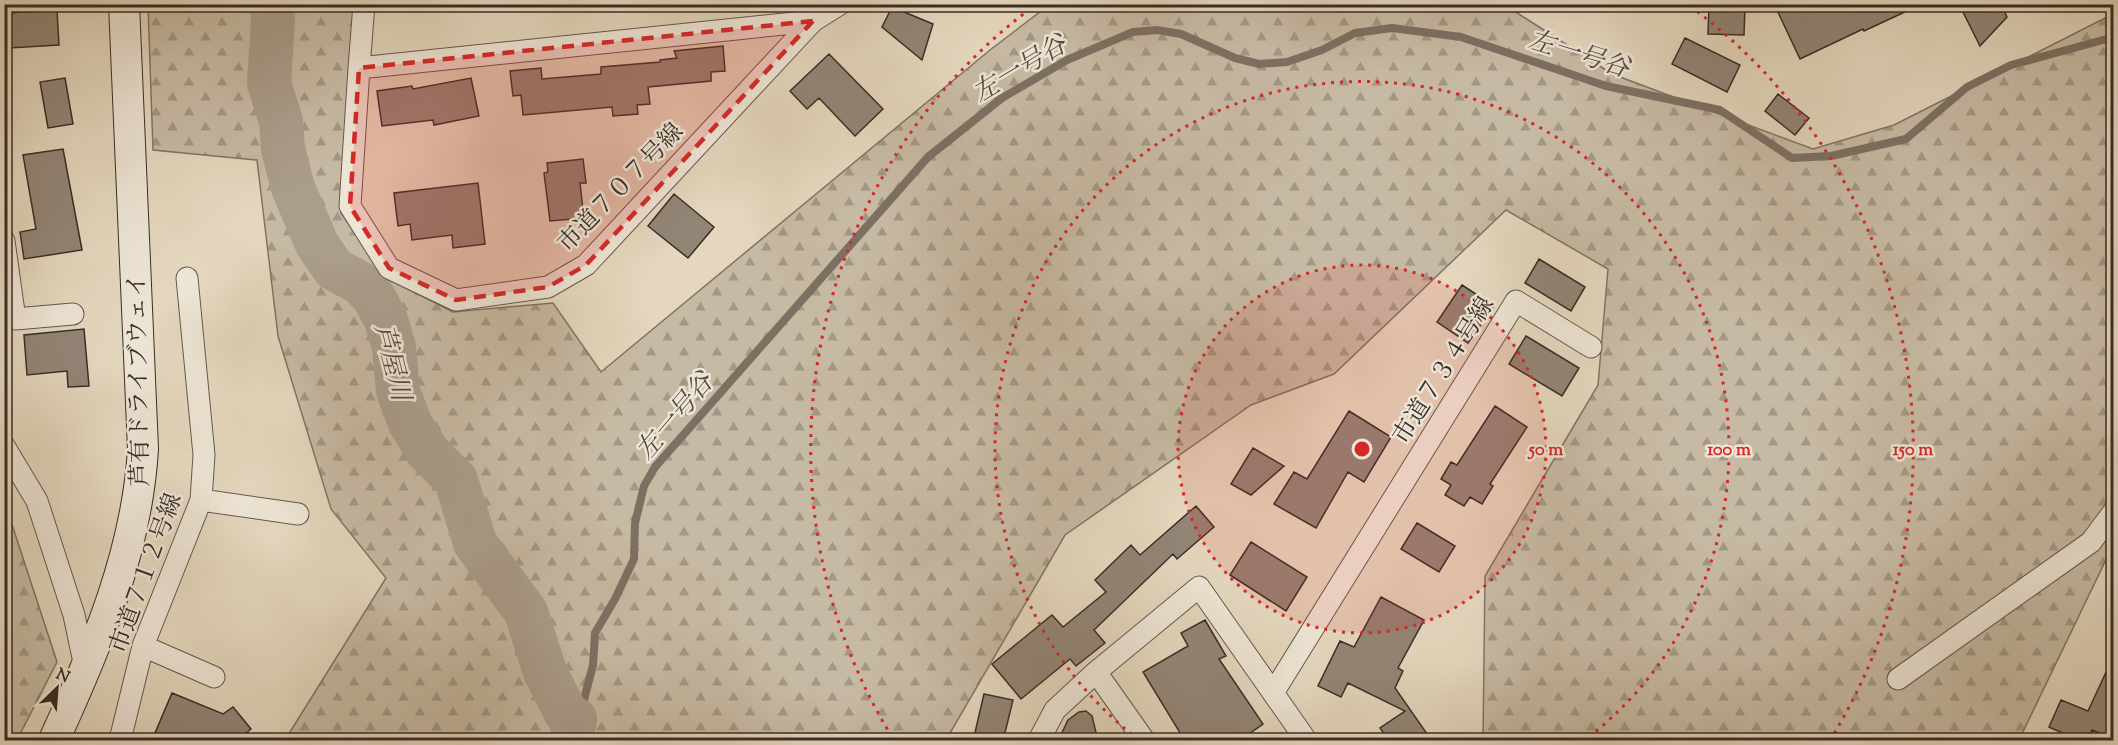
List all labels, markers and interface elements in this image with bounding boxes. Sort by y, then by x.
water label: 左一号谷 [1523,22,1635,89]
water label: 左一号谷 [966,26,1076,113]
street label: 市道７０７号線 [551,116,692,261]
street label: 芦有ドライブウェイ [121,273,159,487]
street label: 市道７３４号線 [1386,291,1504,451]
water label: 芦屋川 [363,320,419,408]
water label: 左一号谷 [628,364,725,469]
text: 50 m [1527,438,1563,464]
text: 100 m [1707,438,1751,464]
text: 150 m [1893,438,1933,464]
centre of rings [1352,439,1372,459]
street label: 市道７１２号線 [102,489,192,658]
north arrow [27,658,87,718]
text: N [52,664,73,690]

